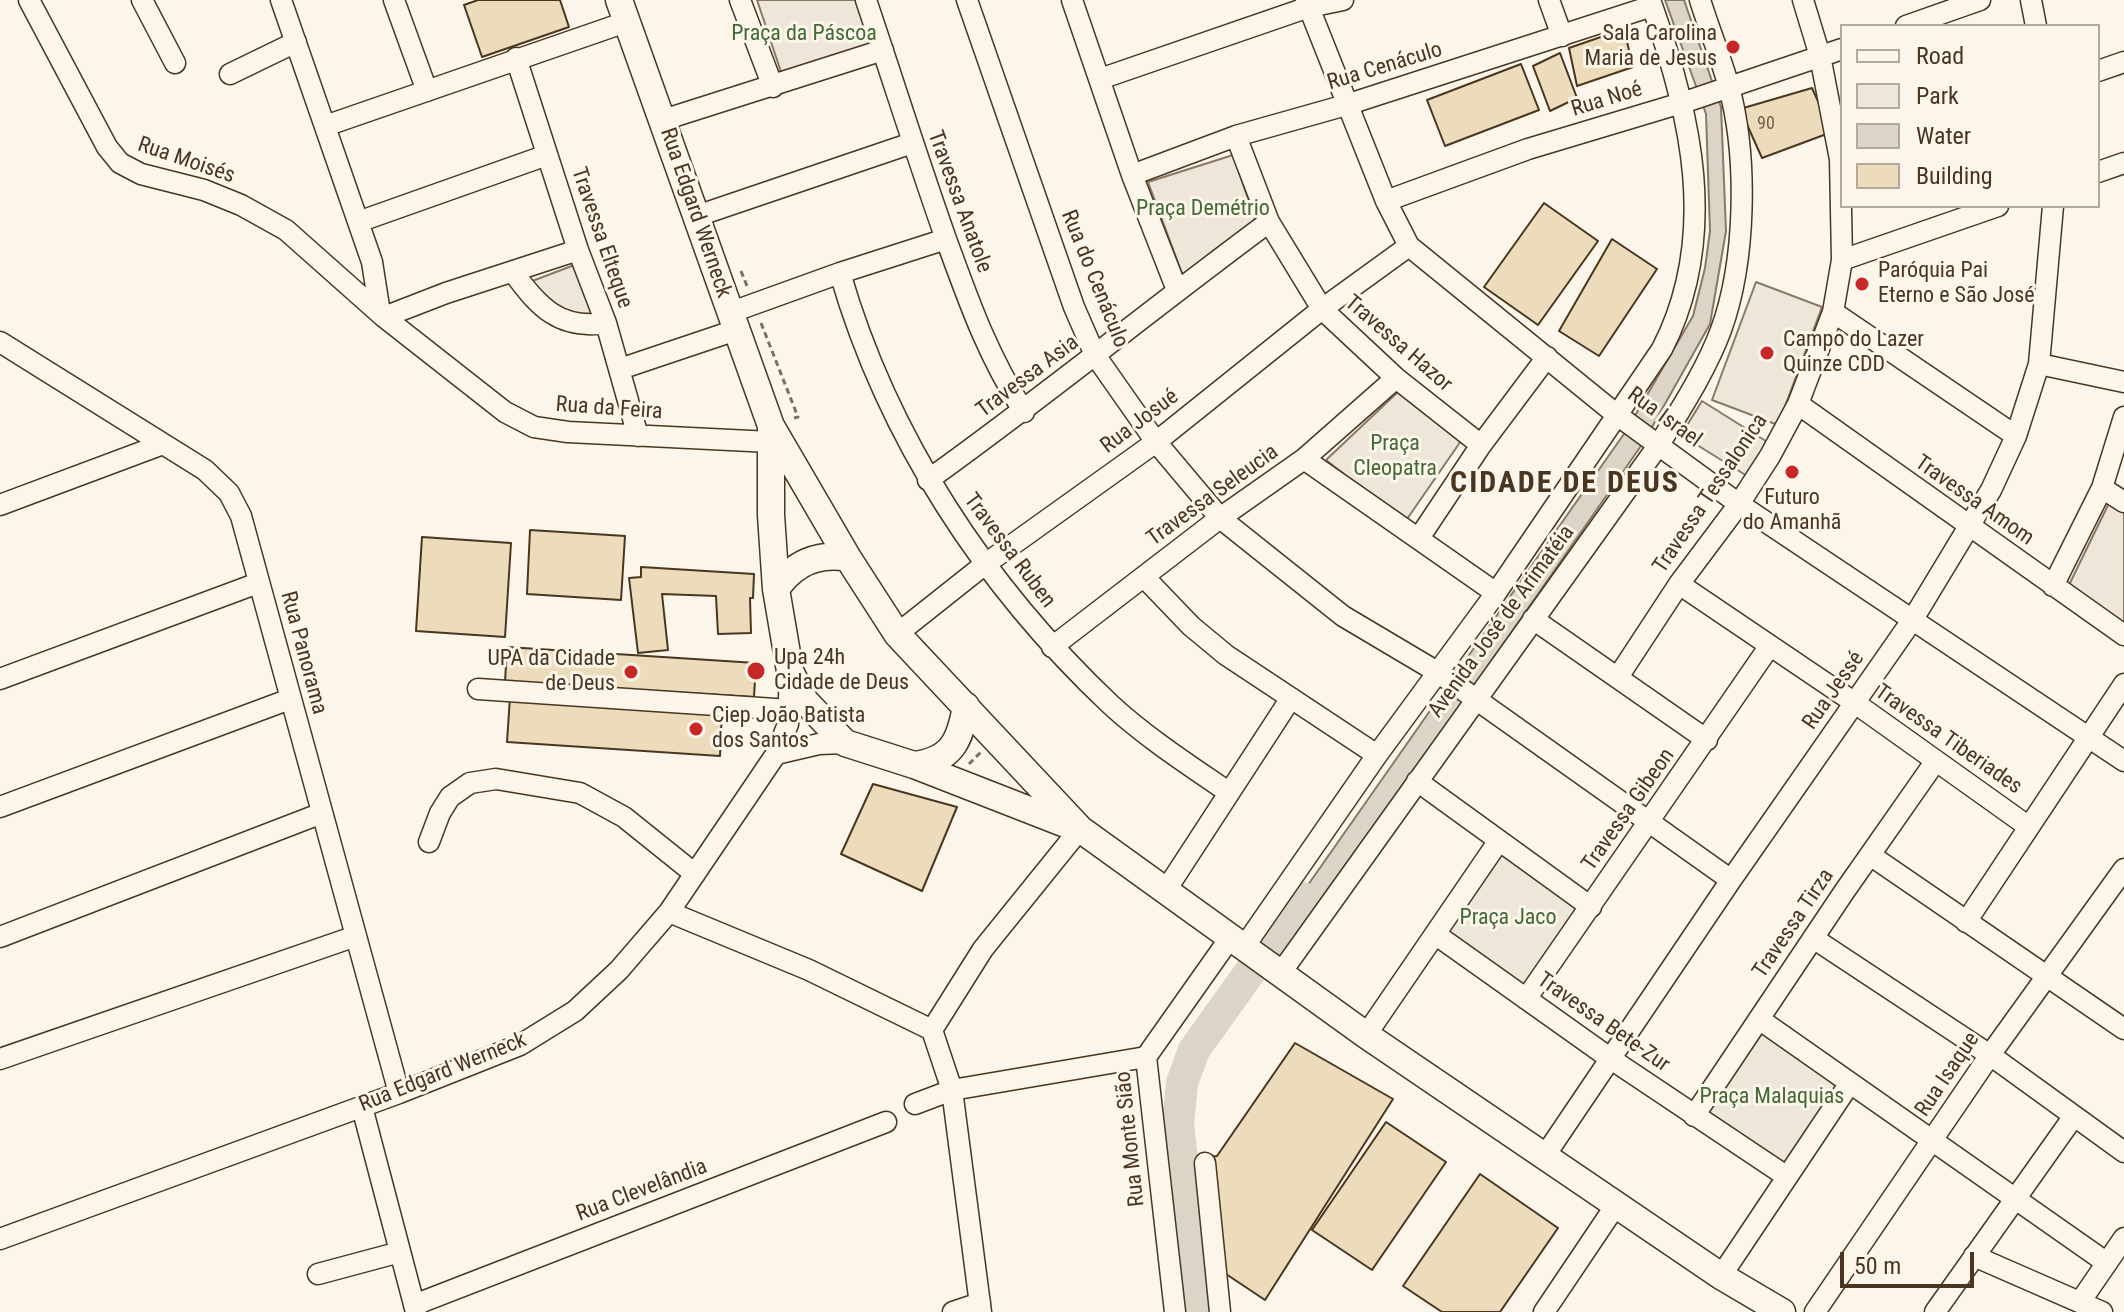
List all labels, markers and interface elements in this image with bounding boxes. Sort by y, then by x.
park label: Praça da Páscoa [731,21,877,47]
place label: Sala Carolina Maria de Jesus [1585,21,1717,72]
legend [1840,24,2100,208]
street label: Rua Cenáculo [1324,37,1446,97]
marker: Sala Carolina Maria de Jesus [1724,38,1742,56]
text: Road [1916,42,1964,70]
street label: Rua Noé [1568,77,1646,123]
text: Park [1916,82,1959,110]
house number: 90 [1757,113,1775,135]
text: Water [1916,122,1971,150]
street label: Rua Edgard Werneck [654,125,736,301]
street label: Travessa Anatole [921,127,997,277]
street label: Rua Moisés [134,132,238,190]
text: Building [1916,162,1993,190]
street label: Travessa Elteque [565,164,637,312]
park label: Praça Demétrio [1136,196,1270,222]
street label: Rua do Cenáculo [1054,206,1134,352]
place label: Paróquia Pai Eterno e São José [1878,258,2035,310]
marker: Paróquia Pai Eterno e São José [1853,275,1871,293]
street label: Travessa Hazor [1339,290,1457,398]
place label: Campo do Lazer Quinze CDD [1783,327,1924,378]
street label: Travessa Asia [972,330,1084,424]
marker: Campo do Lazer Quinze CDD [1758,344,1776,362]
street label: Rua Israel [1622,382,1706,454]
street label: Rua Josué [1096,384,1184,460]
street label: Rua da Feira [555,392,663,426]
street label: Travessa Tessalonica [1648,409,1774,579]
park label: Praça Cleopatra [1353,431,1437,482]
street label: Travessa Seleucia [1142,439,1284,553]
street label: Travessa Amom [1909,450,2039,552]
marker: Futuro do Amanhã [1783,463,1801,481]
district label: CIDADE DE DEUS [1450,466,1680,502]
place label: Futuro do Amanhã [1743,485,1841,536]
street label: Travessa Ruben [957,488,1061,614]
street label: Avenida José de Arimatéia [1423,521,1581,723]
street label: Rua Panorama [274,589,332,717]
place label: Upa 24h Cidade de Deus [774,645,909,696]
place label: UPA da Cidade de Deus [488,646,615,698]
street label: Rua Jessé [1798,647,1870,735]
marker: Upa 24h Cidade de Deus [745,660,767,682]
marker: UPA da Cidade de Deus [622,663,640,681]
street label: Travessa Tiberiades [1869,679,2027,801]
place label: Ciep João Batista dos Santos [712,703,865,754]
marker: Ciep João Batista dos Santos [687,720,705,738]
street label: Travessa Gibeon [1577,744,1681,876]
street label: Travessa Tirza [1748,864,1840,984]
park label: Praça Jaco [1459,905,1557,931]
street label: Travessa Bete-Zur [1532,968,1674,1078]
street label: Rua Edgard Werneck [356,1027,530,1119]
street label: Rua Isaque [1910,1028,1986,1122]
street label: Rua Monte Sião [1111,1070,1151,1208]
park label: Praça Malaquias [1700,1084,1844,1110]
street label: Rua Clevelândia [573,1154,711,1228]
scale bar [1844,1236,1978,1286]
text: 50 m [1854,1252,1901,1280]

